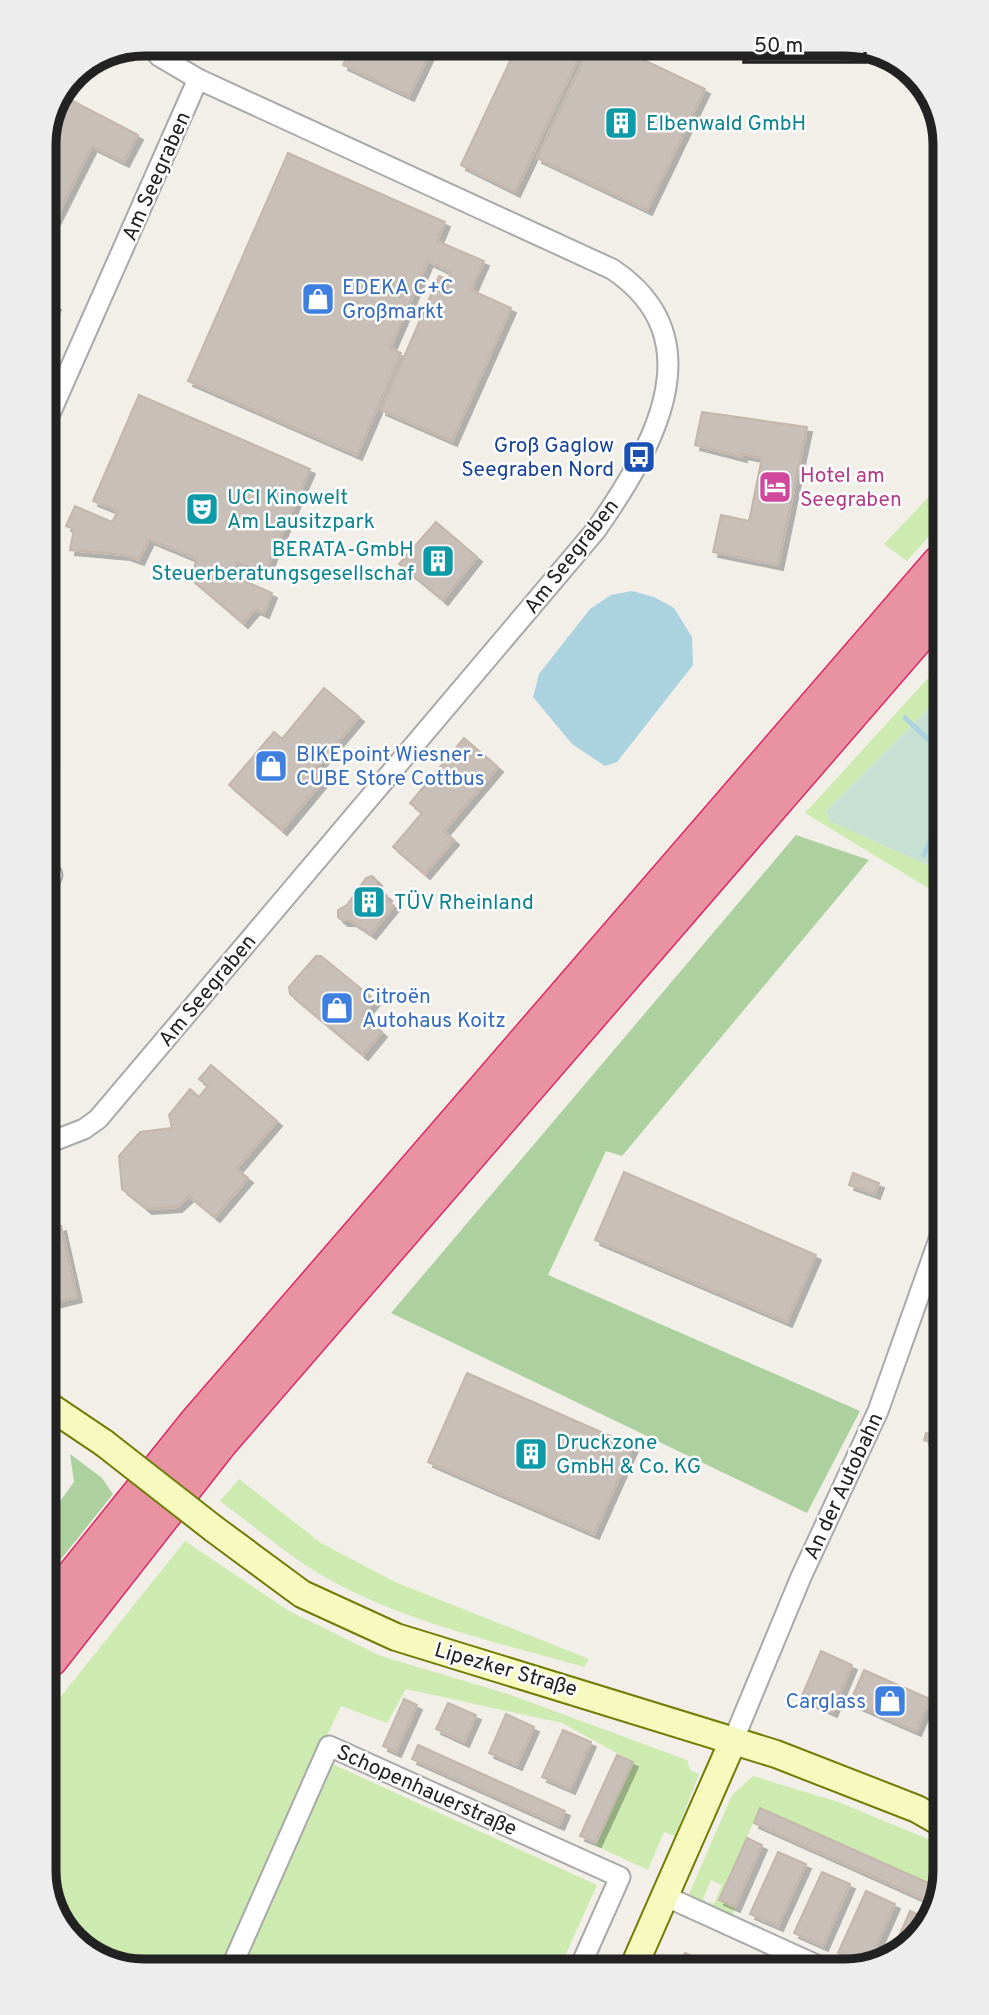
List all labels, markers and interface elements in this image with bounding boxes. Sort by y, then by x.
scale bar [744,21,865,65]
text: 50 m [754,33,803,60]
building icon: Elbenwald GmbH [602,104,640,142]
street label: Am Seegraben [117,108,198,245]
place label: Elbenwald GmbH [646,111,806,138]
place label: EDEKA C+C Großmarkt [342,275,454,326]
shop icon: EDEKA C+C Großmarkt [299,280,337,318]
place label: Groß Gaglow Seegraben Nord [461,433,614,484]
bus stop icon: Groß Gaglow Seegraben Nord [620,438,658,476]
place label: Hotel am Seegraben [800,463,902,514]
hotel icon: Hotel am Seegraben [756,468,794,506]
place label: UCI Kinowelt Am Lausitzpark [227,485,375,536]
theatre icon: UCI Kinowelt Am Lausitzpark [183,490,221,528]
street label: Am Seegraben [519,494,626,620]
place label: BERATA-GmbH Steuerberatungsgesellschaf [151,537,414,588]
building icon: BERATA-GmbH Steuerberatungsgesellschaf [419,542,457,580]
place label: BIKEpoint Wiesner - CUBE Store Cottbus [296,742,485,793]
shop icon: BIKEpoint Wiesner - CUBE Store Cottbus [252,747,290,785]
building icon: TÜV Rheinland [350,883,388,921]
place label: TÜV Rheinland [394,890,534,917]
street label: Am Seegraben [153,929,263,1053]
place label: Citroën Autohaus Koitz [362,984,506,1035]
shop icon: Citroën Autohaus Koitz [318,989,356,1027]
street label: An der Autobahn [799,1409,890,1564]
place label: Druckzone GmbH & Co. KG [556,1430,701,1481]
building icon: Druckzone GmbH & Co. KG [512,1435,550,1473]
street label: Lipezker Straße [431,1637,580,1704]
shop icon: Carglass [871,1682,909,1720]
place label: Carglass [785,1689,866,1716]
street label: Schopenhauerstraße [332,1739,521,1843]

